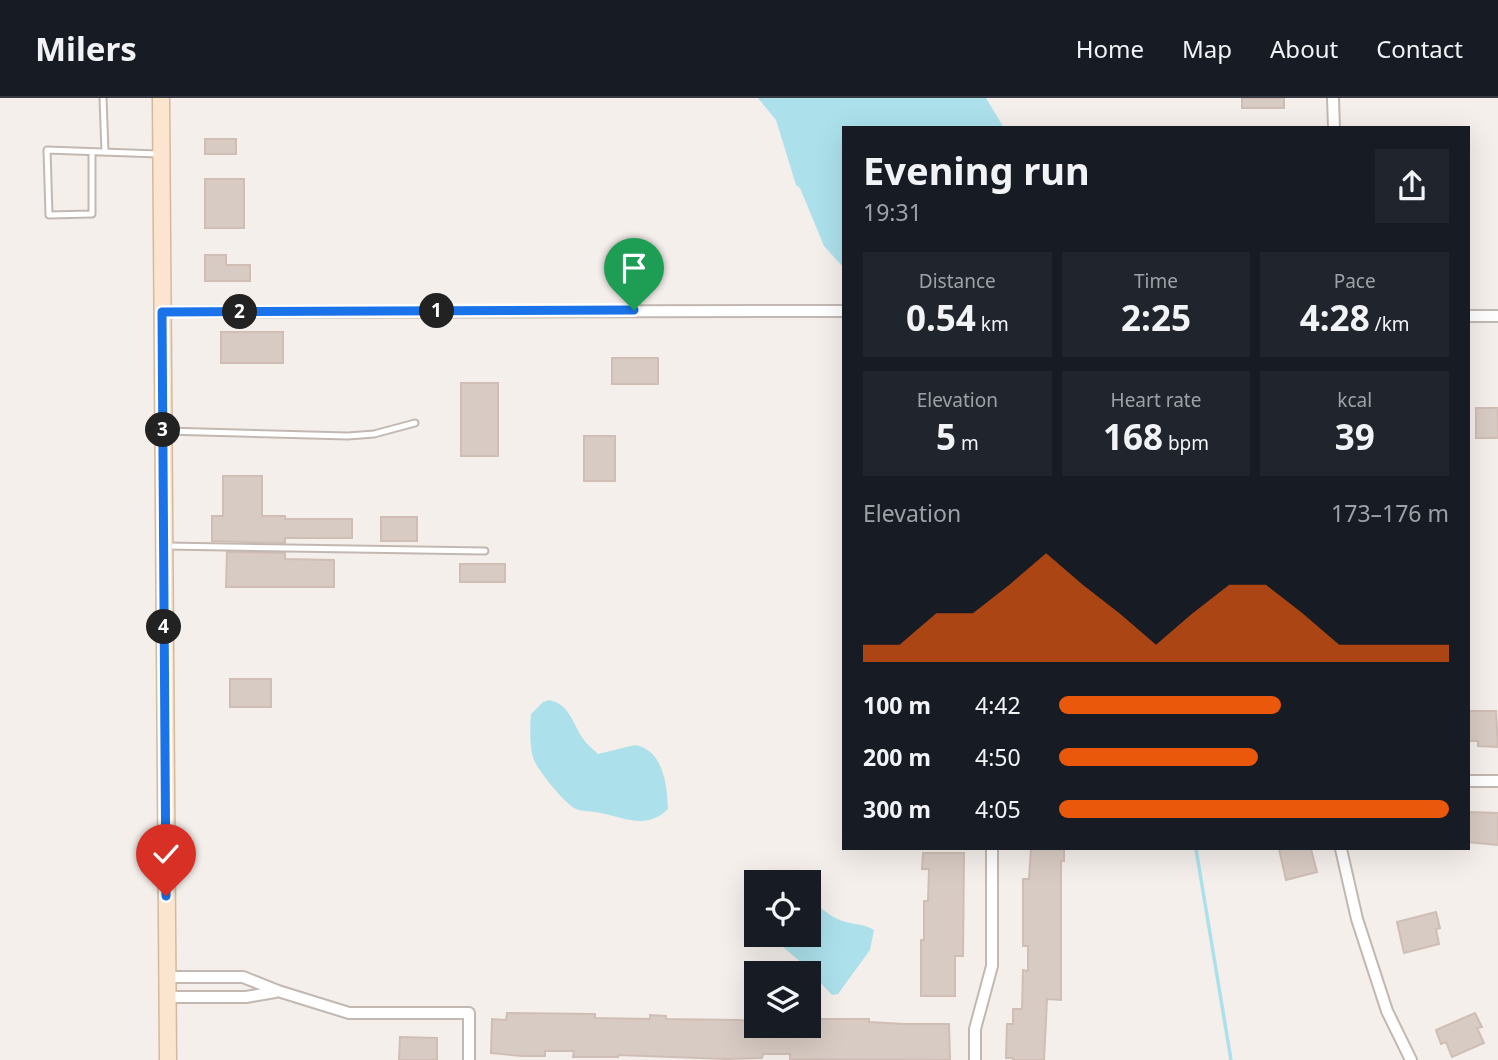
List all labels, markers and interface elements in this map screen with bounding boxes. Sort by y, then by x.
text: Milers [35,26,137,71]
text: Home [1076,32,1144,65]
text: Map [1182,32,1232,65]
text: About [1270,32,1338,65]
text: Contact [1376,32,1463,65]
text: Evening run [863,144,1090,196]
button: share [1375,149,1449,223]
text: 19:31 [863,196,922,228]
pin [604,238,664,310]
icon: arrive [615,249,653,287]
text: Distance [919,268,996,294]
text: Time [1134,268,1178,294]
text: Pace [1334,268,1376,294]
pin: 2 [222,294,258,330]
pin: 1 [420,294,454,328]
text: 0.54 [906,294,976,341]
text: 2:25 [1121,294,1191,341]
text: 4:28 [1300,294,1370,341]
text: 1 [431,297,442,323]
text: 2 [234,298,245,324]
text: km [976,311,1009,337]
text: /km [1370,311,1410,337]
text: Elevation [917,387,998,413]
text: Heart rate [1111,387,1201,413]
text: kcal [1337,387,1372,413]
pin: 3 [146,412,180,448]
text: 5 [936,413,956,460]
text: 168 [1103,413,1163,460]
text: 39 [1335,413,1375,460]
text: 3 [157,416,168,442]
text: m [956,430,979,456]
text: bpm [1163,430,1209,456]
text: Elevation [863,497,961,529]
text: 173–176 m [1331,497,1449,529]
pin: 4 [146,610,182,644]
text: 4 [158,613,169,639]
text: 100 m [863,689,931,721]
text: 4:42 [975,689,1021,721]
text: 200 m [863,741,931,773]
text: 4:50 [975,741,1021,773]
text: 300 m [863,793,931,825]
text: 4:05 [975,793,1021,825]
pin [136,824,196,896]
icon: check [147,835,185,873]
map controls [744,870,821,1038]
button: locate [744,870,821,947]
button: layers [744,961,821,1038]

